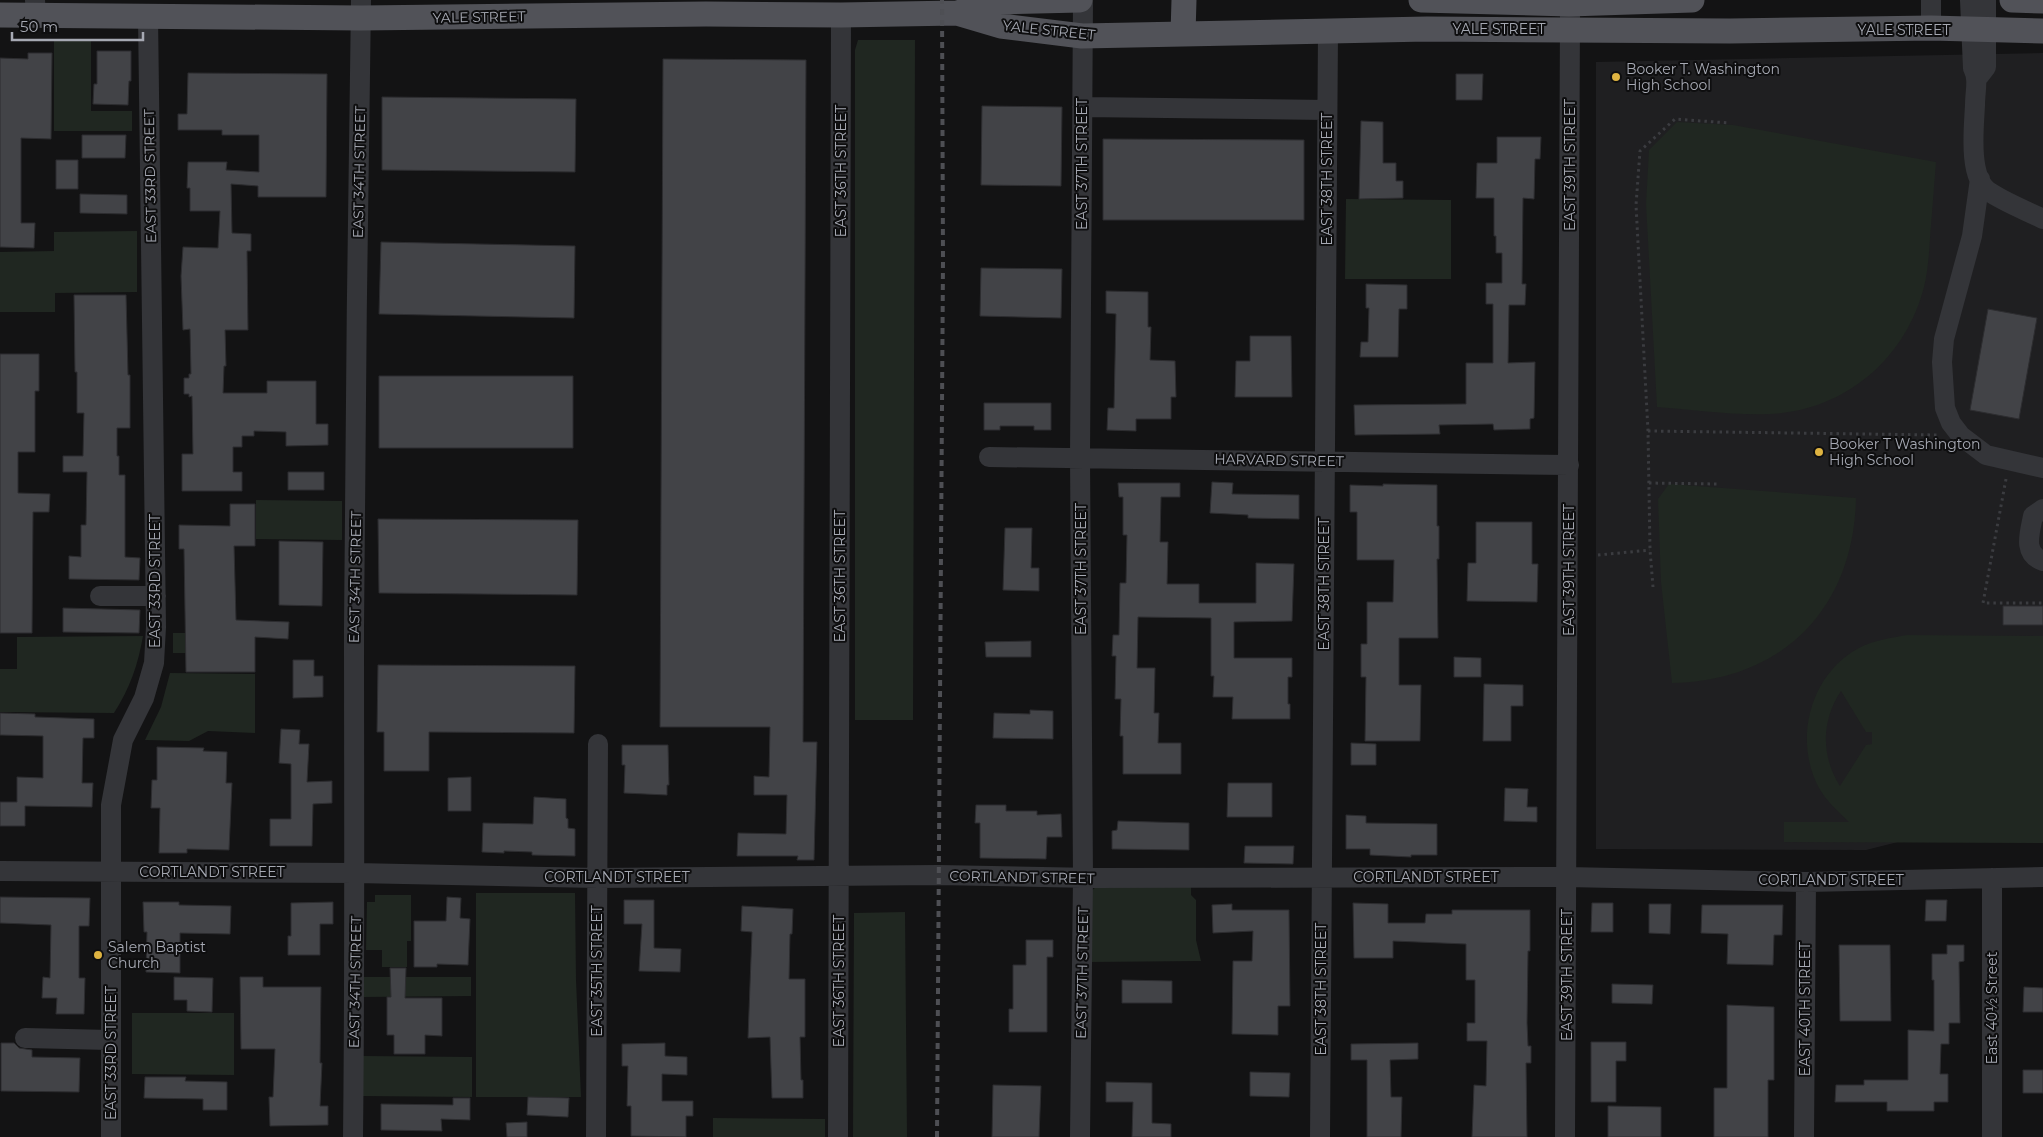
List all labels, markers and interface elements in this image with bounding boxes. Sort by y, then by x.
street label: YALE STREET [432,7,526,27]
scale bar [12,10,144,42]
street label: YALE STREET [1002,16,1096,44]
text: 50 m [20,17,58,36]
street label: YALE STREET [1453,20,1545,38]
street label: YALE STREET [1858,21,1950,39]
place label: Booker T. Washington High School [1626,60,1780,94]
marker: Booker T. Washington High School [1610,71,1622,83]
street label: EAST 37TH STREET [1073,98,1091,230]
street label: EAST 39TH STREET [1561,99,1579,231]
street label: EAST 36TH STREET [832,105,850,237]
street label: EAST 34TH STREET [349,106,369,238]
street label: EAST 33RD STREET [140,109,160,243]
street label: EAST 38TH STREET [1318,113,1336,245]
place label: Booker T Washington High School [1829,435,1980,469]
marker: Booker T Washington High School [1813,446,1825,458]
street label: HARVARD STREET [1214,450,1344,470]
street label: EAST 37TH STREET [1072,503,1090,635]
street label: EAST 39TH STREET [1560,504,1578,636]
street label: EAST 36TH STREET [831,510,849,642]
street label: EAST 34TH STREET [345,511,365,643]
street label: EAST 33RD STREET [146,514,164,648]
street label: EAST 38TH STREET [1315,518,1333,650]
street label: CORTLANDT STREET [139,863,285,881]
street label: CORTLANDT STREET [949,867,1095,887]
street label: CORTLANDT STREET [544,868,690,886]
street label: CORTLANDT STREET [1353,868,1499,886]
street label: CORTLANDT STREET [1758,871,1904,889]
street label: EAST 35TH STREET [588,905,606,1037]
street label: EAST 37TH STREET [1072,907,1092,1039]
street label: EAST 39TH STREET [1558,909,1576,1041]
street label: EAST 36TH STREET [830,915,848,1047]
street label: EAST 34TH STREET [345,916,365,1048]
street label: EAST 38TH STREET [1312,923,1330,1055]
place label: Salem Baptist Church [108,938,206,972]
street label: EAST 40TH STREET [1796,942,1814,1076]
marker: Salem Baptist Church [92,949,104,961]
street label: East 40½ Street [1983,951,2001,1064]
street label: EAST 33RD STREET [102,986,120,1120]

